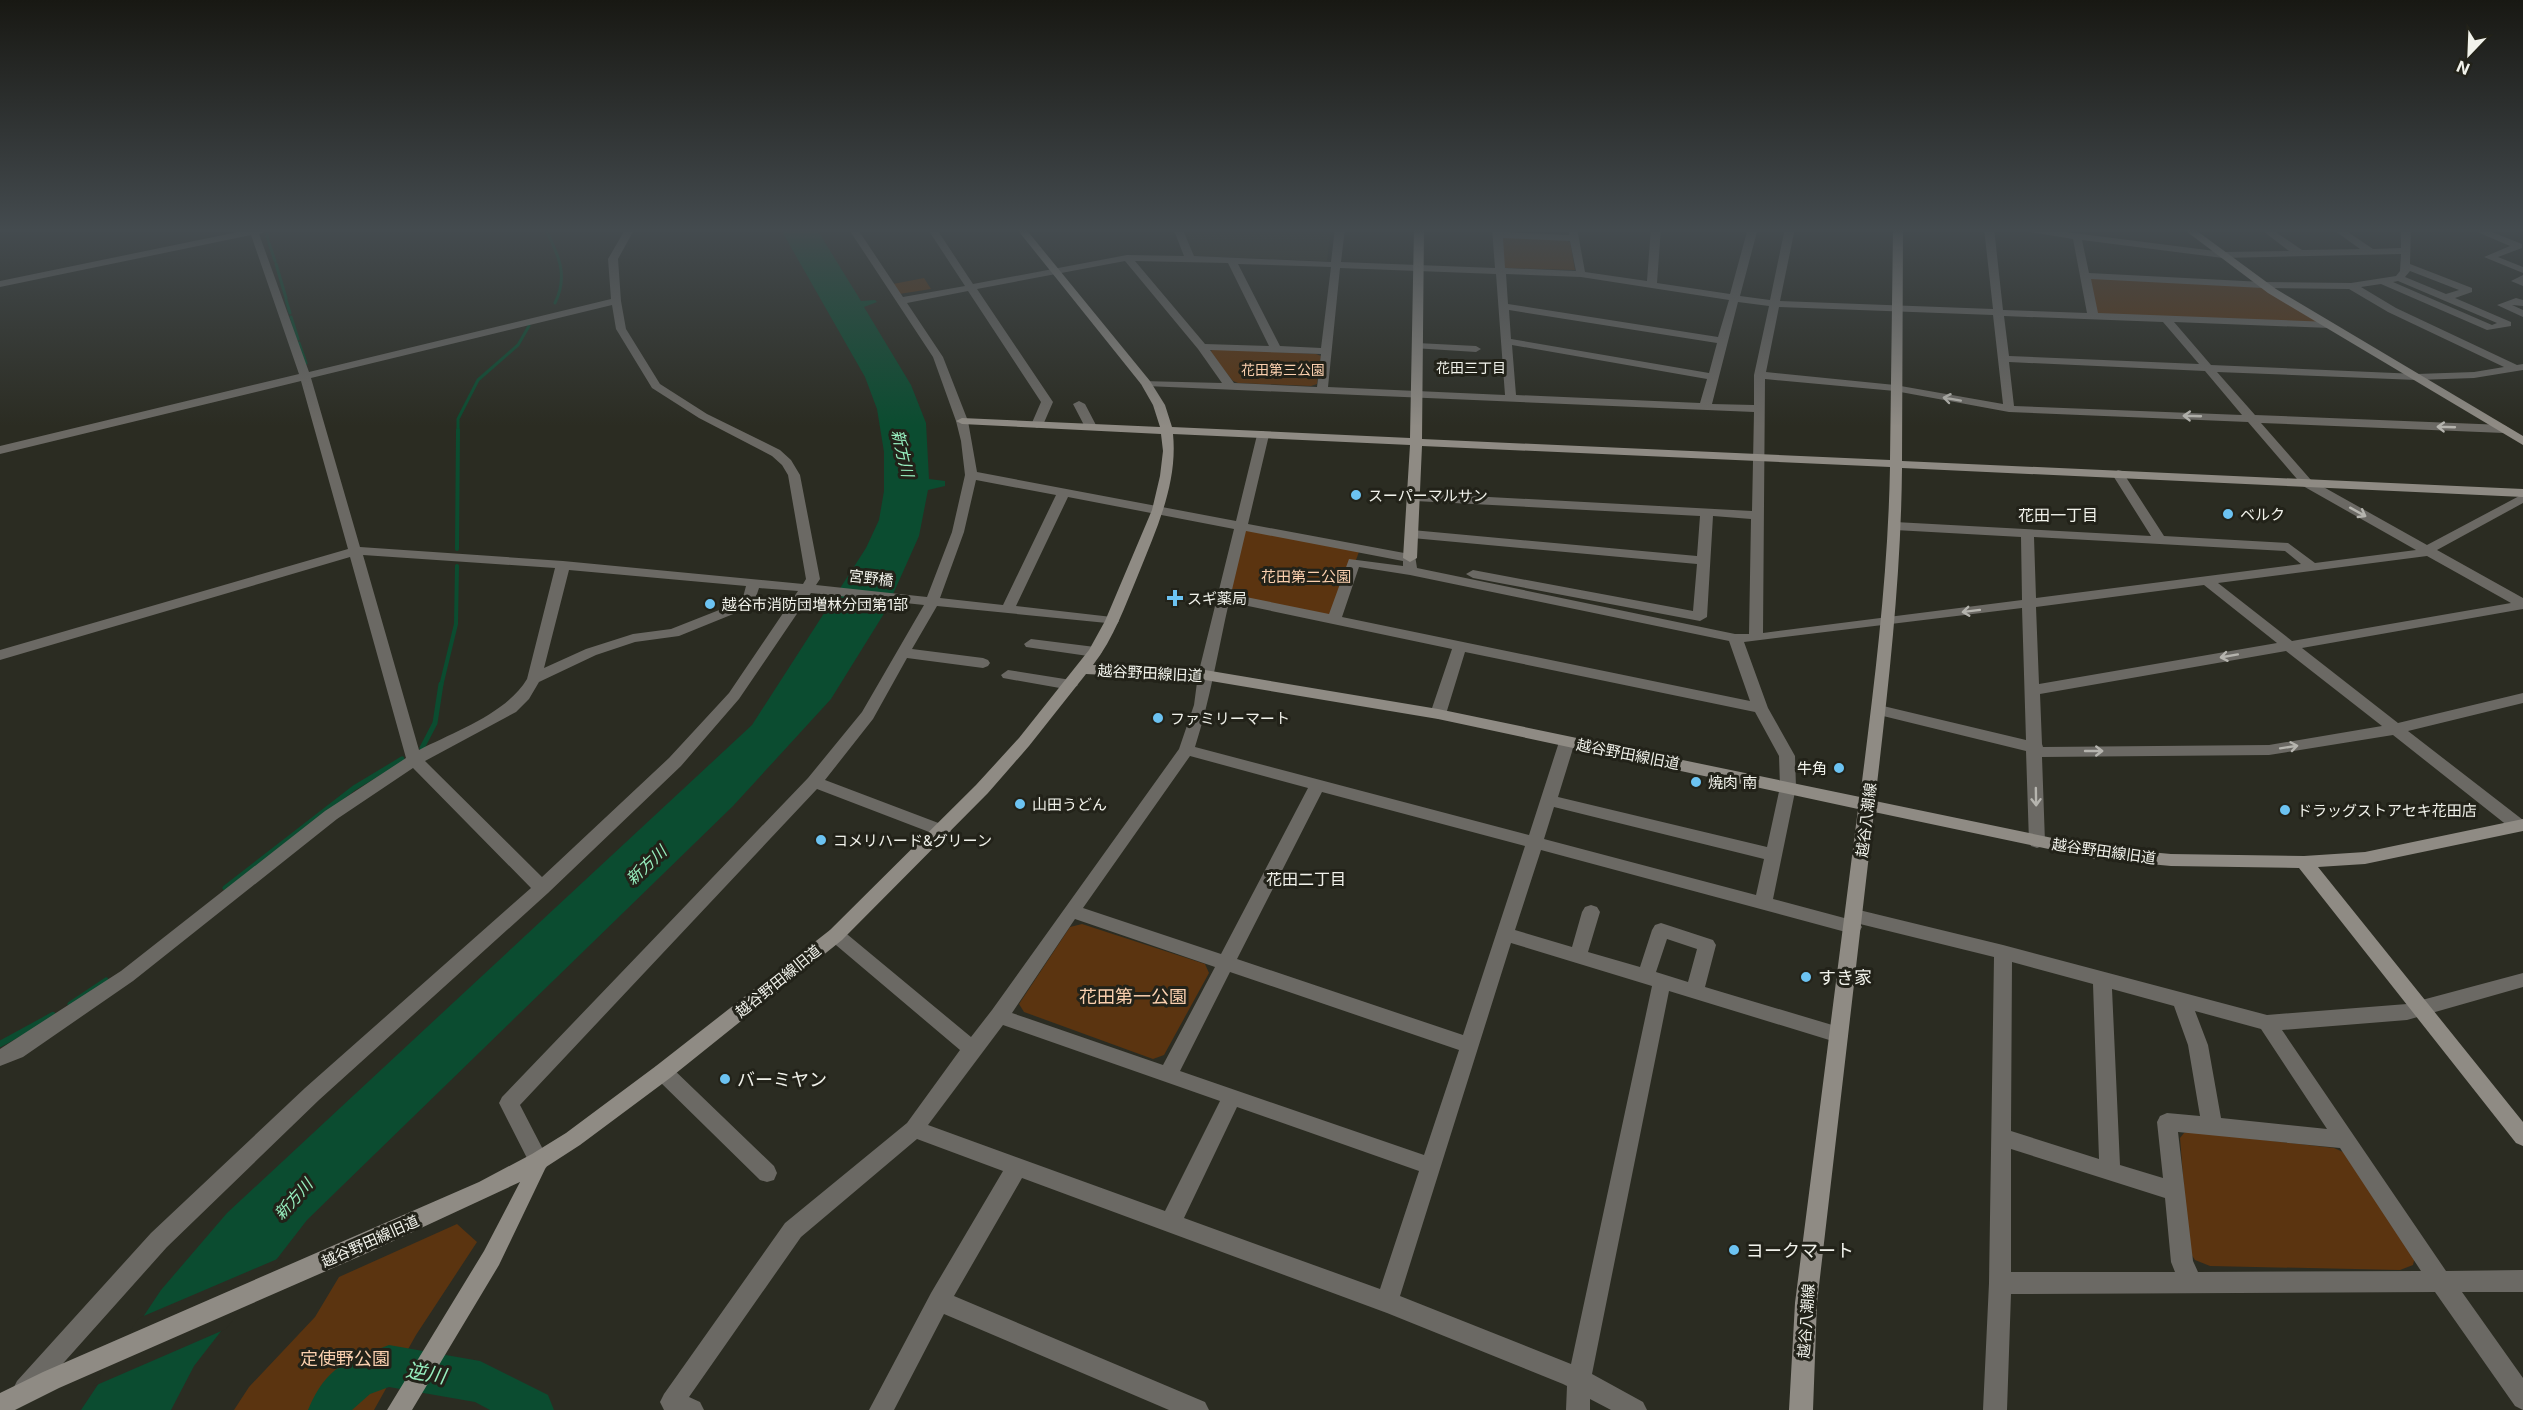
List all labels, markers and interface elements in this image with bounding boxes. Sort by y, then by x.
north arrow [2439,24,2499,84]
text: N [2454,56,2473,79]
district label: 花田三丁目 [1436,359,1506,376]
park label: 花田第三公園 [1241,361,1325,378]
one-way arrow [1943,393,1963,404]
one-way arrow [2182,410,2202,422]
one-way arrow [2436,421,2456,432]
water label: 新方川 [888,427,919,481]
place label: スーパーマルサン [1368,486,1488,505]
marker: スーパーマルサン [1349,488,1363,502]
district label: 花田一丁目 [2018,505,2098,525]
place label: ベルク [2240,505,2285,524]
one-way arrow [2349,506,2366,518]
marker: ベルク [2221,507,2235,521]
street label: 宮野橋 [848,566,894,590]
park label: 花田第二公園 [1261,567,1351,586]
place label: スギ薬局 [1187,589,1247,608]
marker: スギ薬局 [1168,591,1182,605]
place label: 越谷市消防団増林分団第1部 [721,595,908,614]
marker: 越谷市消防団増林分団第1部 [703,597,717,611]
one-way arrow [1961,606,1981,617]
one-way arrow [2220,651,2240,662]
street label: 越谷野田線旧道 [1096,661,1203,685]
place label: ファミリーマート [1170,709,1290,728]
marker: ファミリーマート [1151,711,1165,725]
street label: 越谷野田線旧道 [1574,734,1681,773]
one-way arrow [2279,741,2298,752]
one-way arrow [2084,745,2104,757]
place label: 牛角 [1797,759,1827,778]
marker: 牛角 [1832,761,1846,775]
place label: 焼肉 南 [1708,773,1757,792]
marker: 焼肉 南 [1689,775,1703,789]
street label: 越谷八潮線 [1852,782,1880,859]
one-way arrow [2031,786,2042,806]
place label: 山田うどん [1032,795,1107,814]
marker: 山田うどん [1013,797,1027,811]
place label: ドラッグストアセキ花田店 [2297,801,2477,820]
marker: ドラッグストアセキ花田店 [2278,803,2292,817]
place label: コメリハード&グリーン [833,831,992,850]
marker: コメリハード&グリーン [814,833,828,847]
street label: 越谷野田線旧道 [2050,834,2157,868]
water label: 新方川 [622,840,672,889]
district label: 花田二丁目 [1266,869,1346,889]
street label: 越谷野田線旧道 [730,941,825,1022]
place label: すき家 [1818,967,1872,988]
marker: すき家 [1799,970,1813,984]
park label: 花田第一公園 [1079,986,1187,1007]
place label: バーミヤン [737,1069,827,1090]
marker: バーミヤン [718,1072,732,1086]
water label: 新方川 [270,1173,318,1224]
street label: 越谷野田線旧道 [317,1211,422,1271]
place label: ヨークマート [1746,1240,1854,1261]
marker: ヨークマート [1727,1243,1741,1257]
street label: 越谷八潮線 [1794,1283,1818,1360]
park label: 定使野公園 [300,1348,390,1369]
water label: 逆川 [404,1358,450,1389]

